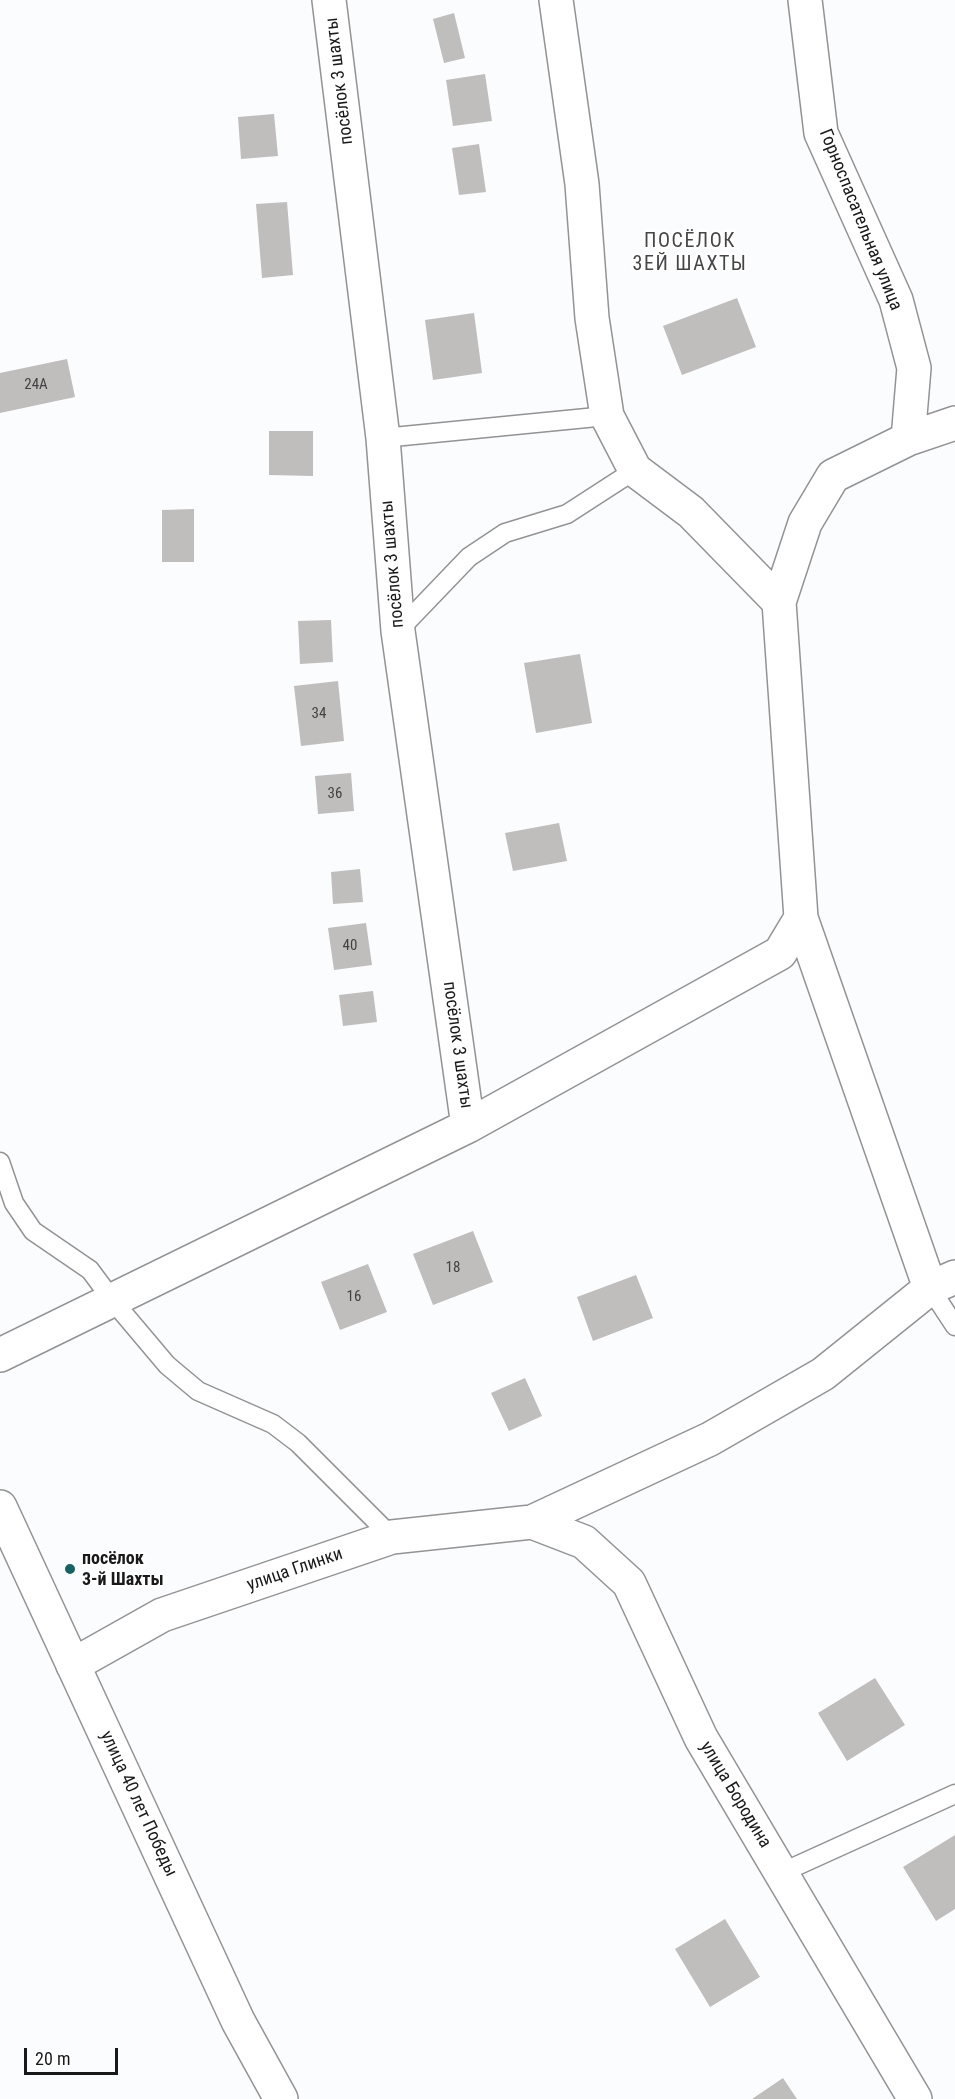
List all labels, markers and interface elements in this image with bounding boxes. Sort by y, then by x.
street label: посёлок 3 шахты [321,16,359,146]
street label: Горноспасательная улица [814,126,906,314]
district label: ПОСЁЛОК 3ЕЙ ШАХТЫ [633,230,747,277]
house number: 24А [24,376,48,394]
street label: посёлок 3 шахты [377,499,409,629]
house number: 34 [312,705,326,723]
house number: 36 [328,785,342,803]
house number: 40 [343,937,357,955]
street label: посёлок 3 шахты [437,980,477,1110]
house number: 18 [446,1259,460,1277]
house number: 16 [347,1288,361,1306]
street label: улица Глинки [244,1544,346,1596]
place label: посёлок 3-й Шахты [82,1548,164,1590]
marker: посёлок 3-й Шахты [63,1562,77,1576]
street label: улица 40 лет Победы [95,1728,181,1880]
street label: улица Бородина [695,1738,775,1852]
scale bar [27,2036,122,2074]
text: 20 m [35,2048,70,2069]

